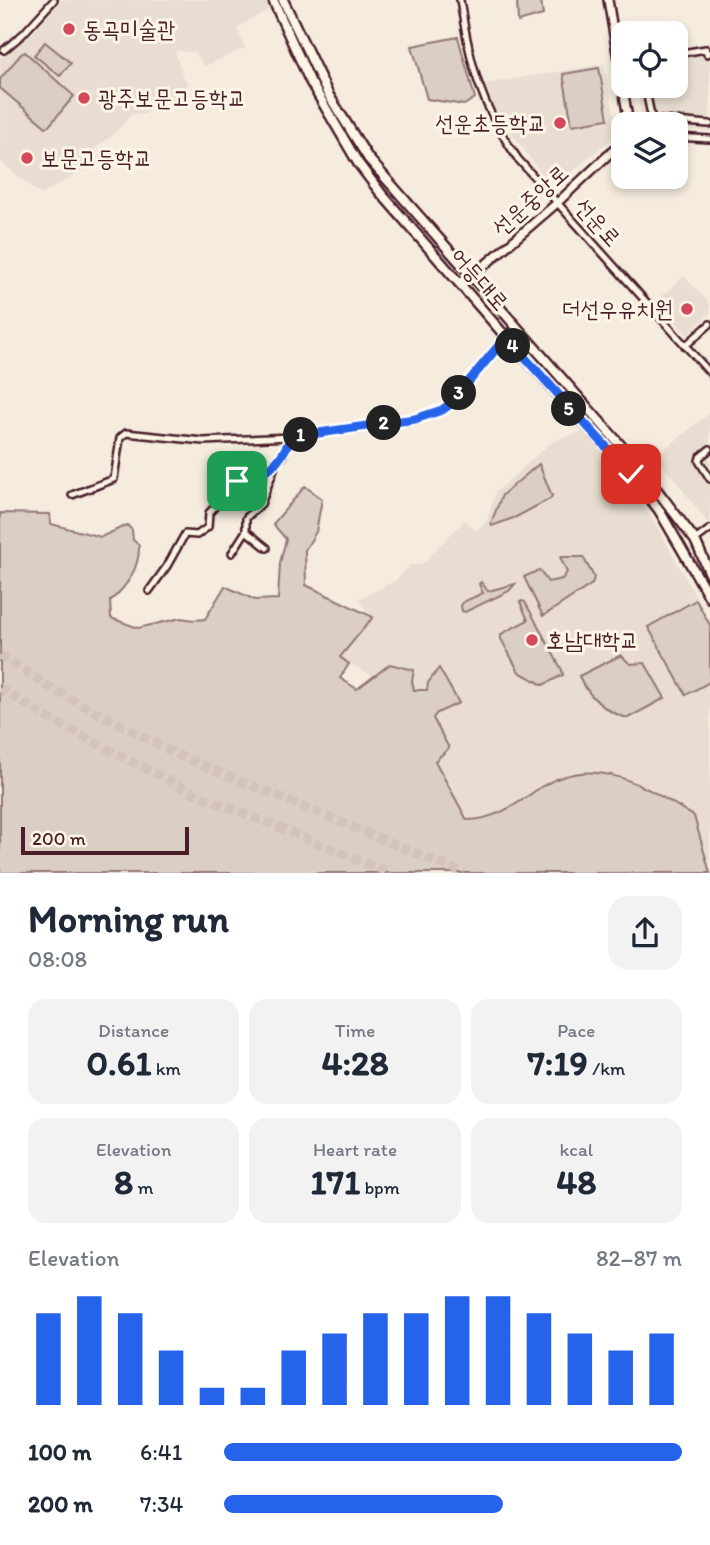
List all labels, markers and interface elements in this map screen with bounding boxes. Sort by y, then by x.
place label: 동곡미술관 [83,15,176,43]
marker: 동곡미술관 [61,21,77,37]
map controls [611,21,688,189]
button: locate [611,21,688,98]
place label: 광주보문고등학교 [98,84,246,112]
marker: 광주보문고등학교 [76,90,92,106]
place label: 선운초등학교 [435,109,546,137]
button: layers [611,112,688,189]
marker: 선운초등학교 [552,115,568,131]
place label: 보문고등학교 [41,144,152,172]
marker: 보문고등학교 [19,150,35,166]
street label: 선운중앙로 [486,159,574,241]
street label: 선운로 [569,192,627,252]
street label: 어등대로 [445,242,515,316]
place label: 더선우유치원 [562,295,673,323]
marker: 더선우유치원 [679,301,695,317]
pin: 4 [496,328,530,364]
text: 4 [507,334,518,357]
pin: 3 [442,376,476,410]
text: 3 [453,381,464,404]
pin: 5 [552,392,586,426]
text: 5 [564,397,573,420]
pin: 2 [366,406,402,440]
text: 2 [379,411,389,434]
pin: 1 [284,418,318,452]
text: 1 [296,423,305,446]
pin [601,444,661,504]
pin [207,451,267,511]
icon: check [612,455,650,493]
icon: arrive [218,462,256,500]
place label: 호남대학교 [546,626,639,654]
marker: 호남대학교 [524,632,540,648]
scale bar [21,824,189,856]
text: 200 m [32,827,86,850]
text: Morning run [28,896,229,942]
button: share [608,896,682,970]
text: 08:08 [28,945,87,973]
text: Distance [98,1019,169,1042]
text: Time [335,1019,375,1042]
text: Pace [557,1019,595,1042]
text: 0.61 [86,1042,151,1084]
text: 4:28 [321,1042,389,1084]
text: 7:19 [527,1042,588,1084]
text: km [151,1057,181,1080]
text: /km [588,1057,625,1080]
text: Elevation [96,1138,171,1161]
text: Heart rate [313,1138,397,1161]
text: kcal [559,1138,593,1161]
text: 8 [114,1161,133,1203]
text: 171 [310,1161,360,1203]
text: 48 [556,1161,596,1203]
text: m [133,1176,153,1199]
text: bpm [360,1176,400,1199]
text: Elevation [28,1244,119,1272]
text: 82–87 m [596,1244,682,1272]
text: 100 m [28,1438,92,1466]
text: 6:41 [140,1438,182,1466]
text: 200 m [28,1490,93,1518]
text: 7:34 [140,1490,183,1518]

